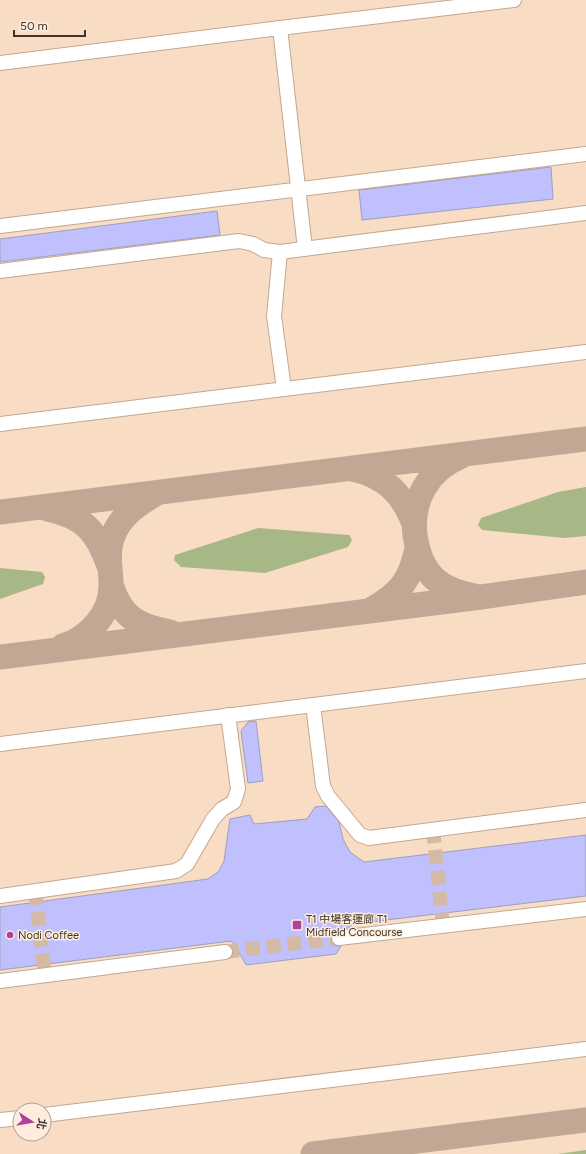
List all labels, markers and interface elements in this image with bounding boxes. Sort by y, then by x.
scale bar [14,12,85,38]
text: 50 m [20,19,48,33]
place label: T1 中場客運廊 T1 Midfield Concourse [306,913,402,939]
marker: T1 中場客運廊 T1 Midfield Concourse [291,919,303,931]
place label: Nodi Coffee [18,929,79,942]
marker: Nodi Coffee [5,930,15,940]
north arrow [12,1102,52,1142]
text: 北 [34,1117,49,1131]

